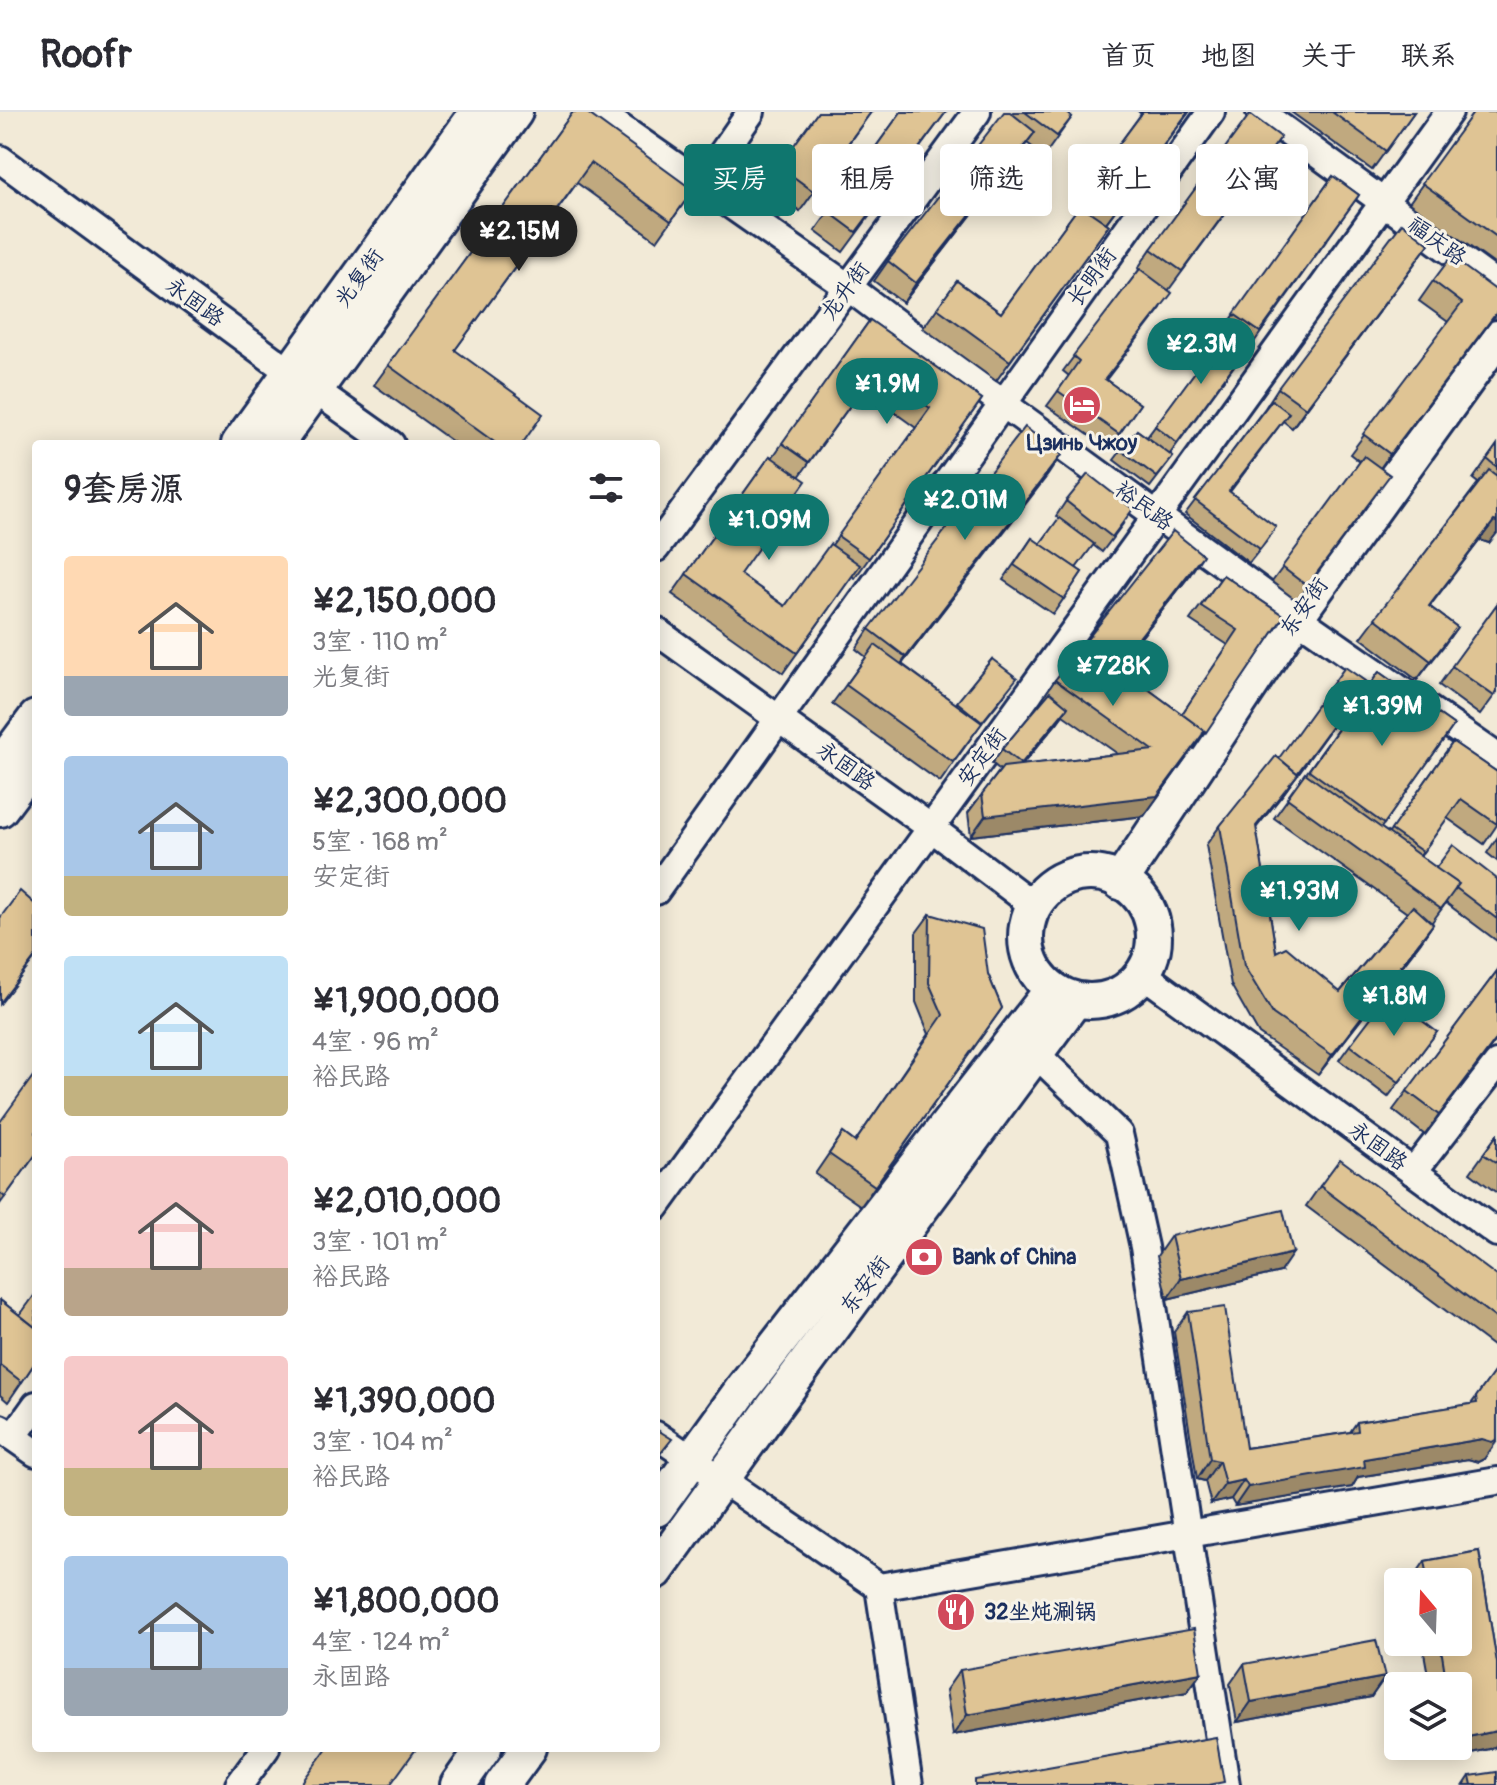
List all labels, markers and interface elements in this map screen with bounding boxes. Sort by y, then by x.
text: Roofr [40,31,132,79]
text: 首页 [1101,39,1157,74]
text: 地图 [1201,39,1257,74]
text: 关于 [1301,39,1357,74]
text: 联系 [1401,39,1457,74]
chip: 买房 [684,144,796,216]
chip: 租房 [812,144,924,216]
chip: 筛选 [940,144,1052,216]
chip: 新上 [1068,144,1180,216]
chip: 公寓 [1196,144,1308,216]
pin: ¥2.15M [454,205,584,273]
street label: 福庆路 [1402,210,1472,272]
text: ¥2.15M [478,215,560,247]
street label: 长明街 [1061,242,1123,312]
street label: 光复街 [328,243,390,313]
street label: 龙升街 [814,256,876,326]
street label: 永固路 [160,271,230,333]
pin: ¥2.3M [1145,318,1257,386]
text: ¥2.3M [1165,328,1237,360]
pin: ¥1.9M [831,358,943,426]
text: ¥1.9M [854,368,920,400]
hotel icon: Цзинь Чжоу [1061,384,1103,426]
place label: Цзинь Чжоу [1027,429,1138,457]
icon: filters [584,466,628,510]
text: 9套房源 [64,468,184,511]
pin: ¥2.01M [900,474,1030,542]
street label: 裕民路 [1109,475,1179,537]
text: ¥2.01M [923,484,1007,516]
pin: ¥1.09M [704,494,834,562]
text: ¥1.09M [727,504,811,536]
street label: 东安街 [1274,572,1334,642]
text: ¥2,150,000 [312,580,496,623]
icon: home [128,588,224,684]
text: 3室 · 110 m² [312,626,448,658]
pin: ¥728K [1057,640,1169,708]
text: ¥728K [1075,650,1151,682]
text: 光复街 [312,661,390,693]
pin: ¥1.39M [1317,680,1447,748]
text: ¥1.39M [1342,690,1422,722]
street label: 安定街 [951,722,1013,792]
street label: 永固路 [811,735,881,797]
text: ¥2,300,000 [312,780,507,823]
icon: home [128,788,224,884]
text: 5室 · 168 m² [312,826,448,858]
text: 安定街 [312,861,390,893]
pin: ¥1.93M [1234,865,1364,933]
text: ¥1.93M [1259,875,1339,907]
pin: ¥1.8M [1338,970,1450,1038]
text: ¥1,900,000 [312,980,500,1023]
text: ¥1.8M [1361,980,1427,1012]
icon: home [128,988,224,1084]
text: 4室 · 96 m² [312,1026,439,1058]
text: 裕民路 [312,1061,390,1093]
street label: 永固路 [1343,1115,1413,1177]
text: ¥2,010,000 [312,1180,501,1223]
icon: home [128,1188,224,1284]
text: 3室 · 101 m² [312,1226,448,1258]
bank icon: Bank of China [903,1236,945,1278]
place label: Bank of China [952,1243,1076,1271]
street label: 东安街 [834,1250,896,1320]
text: 裕民路 [312,1261,390,1293]
text: ¥1,390,000 [312,1380,496,1423]
icon: home [128,1388,224,1484]
text: 3室 · 104 m² [312,1426,453,1458]
text: 裕民路 [312,1461,390,1493]
north arrow [1384,1568,1472,1656]
map controls [1384,1568,1472,1760]
text: ¥1,800,000 [312,1580,499,1623]
icon: home [128,1588,224,1684]
restaurant icon: 32坐炖涮锅 [935,1591,977,1633]
place label: 32坐炖涮锅 [984,1598,1097,1626]
text: 4室 · 124 m² [312,1626,450,1658]
text: 永固路 [312,1661,390,1693]
button: layers [1384,1672,1472,1760]

